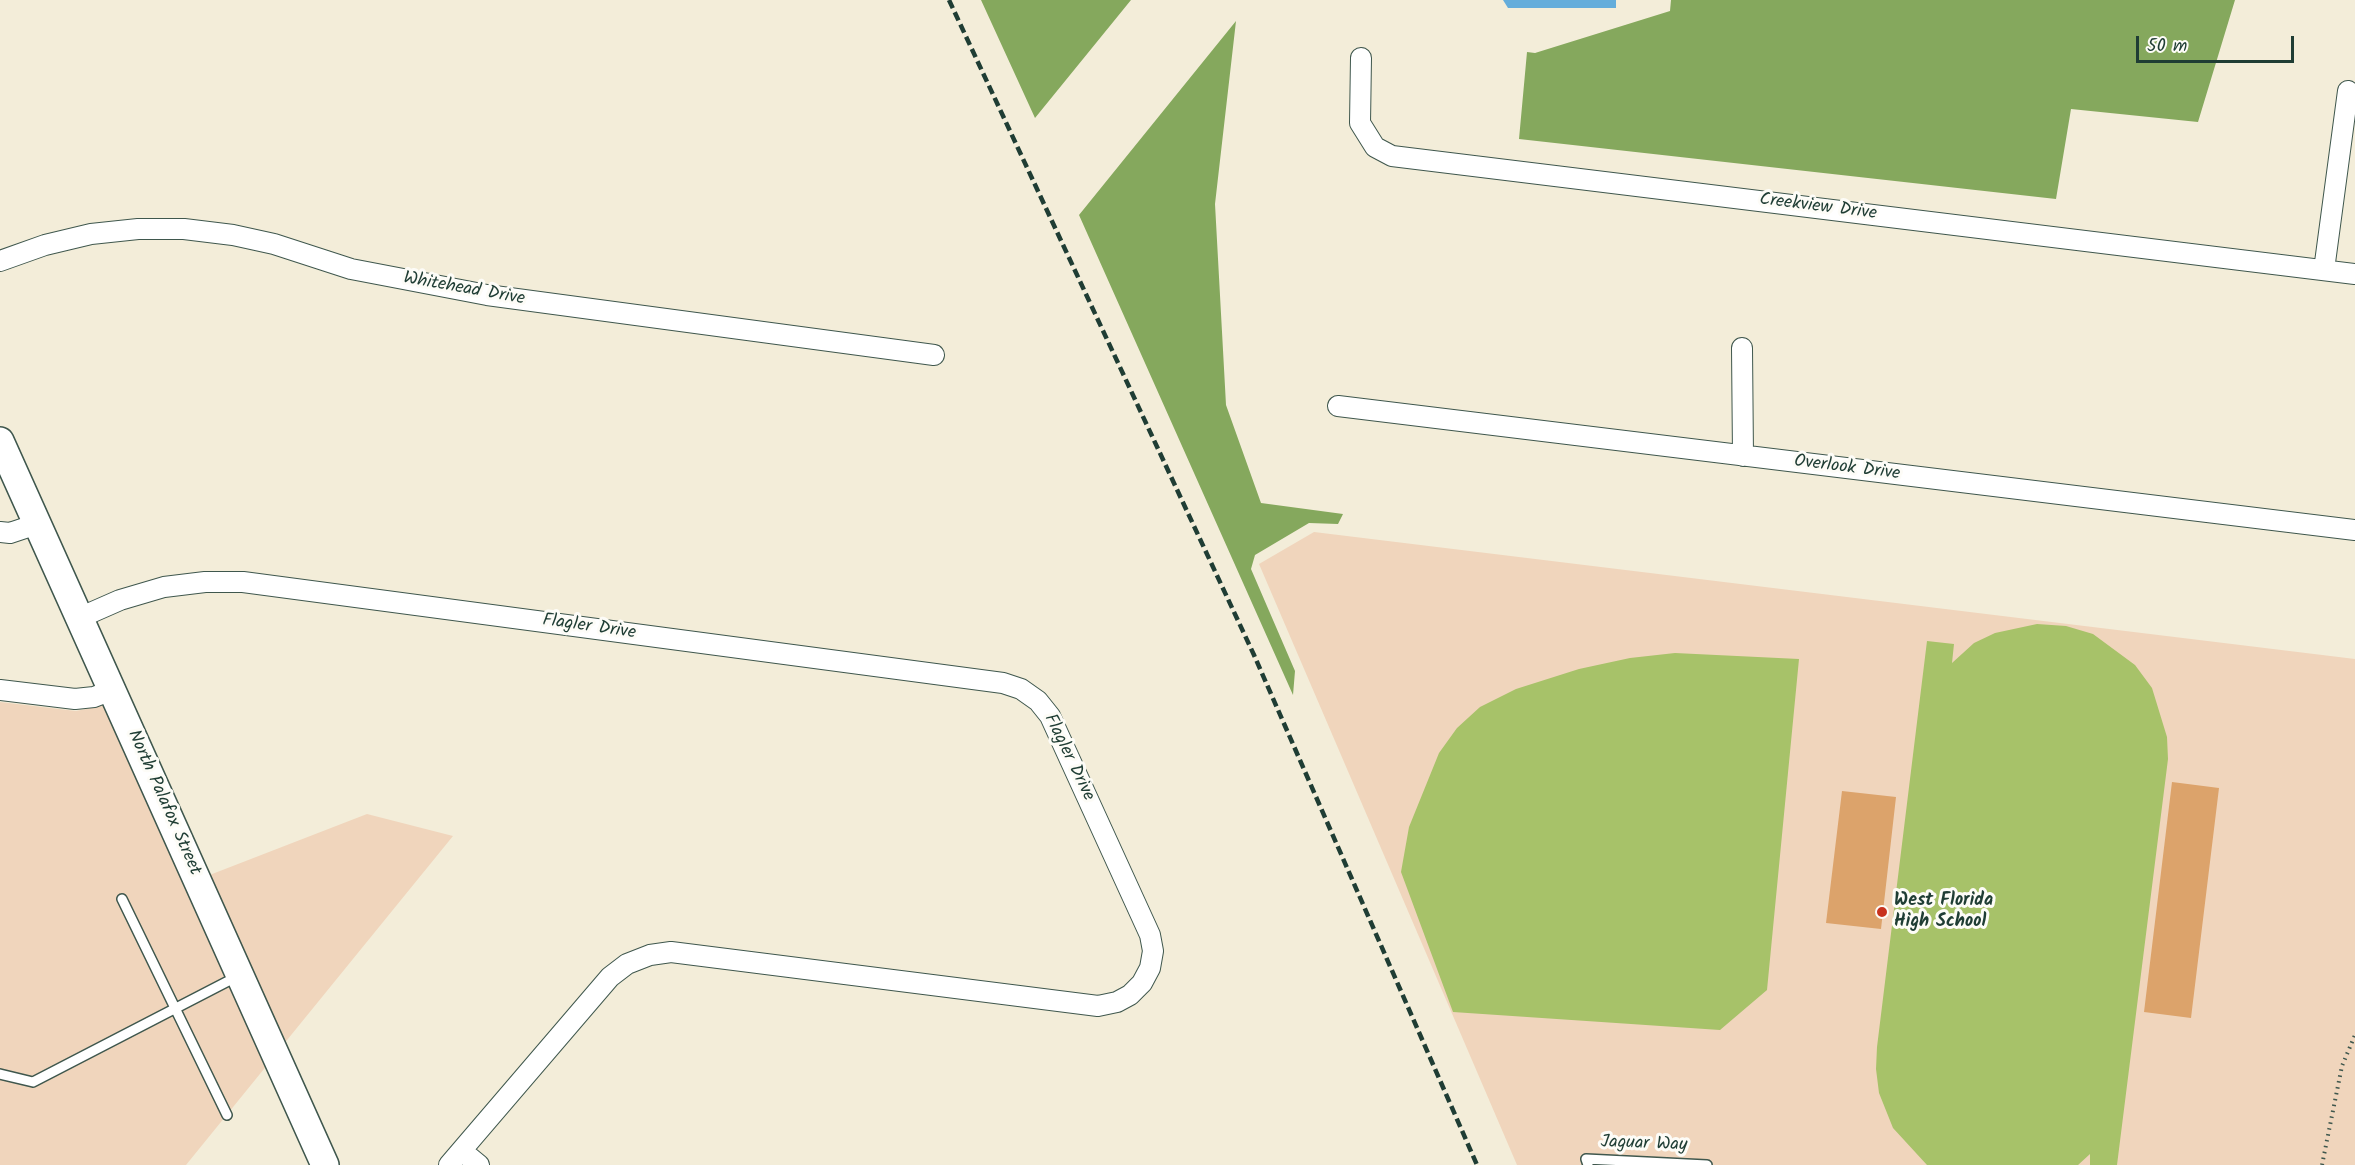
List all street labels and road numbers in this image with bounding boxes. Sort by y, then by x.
street label: Creekview Drive [1758,190,1878,226]
street label: Whitehead Drive [402,269,526,311]
street label: Overlook Drive [1793,452,1901,486]
street label: Flagler Drive [541,611,637,645]
street label: Flagler Drive [1038,711,1098,805]
street label: North Palafox Street [121,727,205,879]
street label: Jaguar Way [1600,1133,1688,1157]

